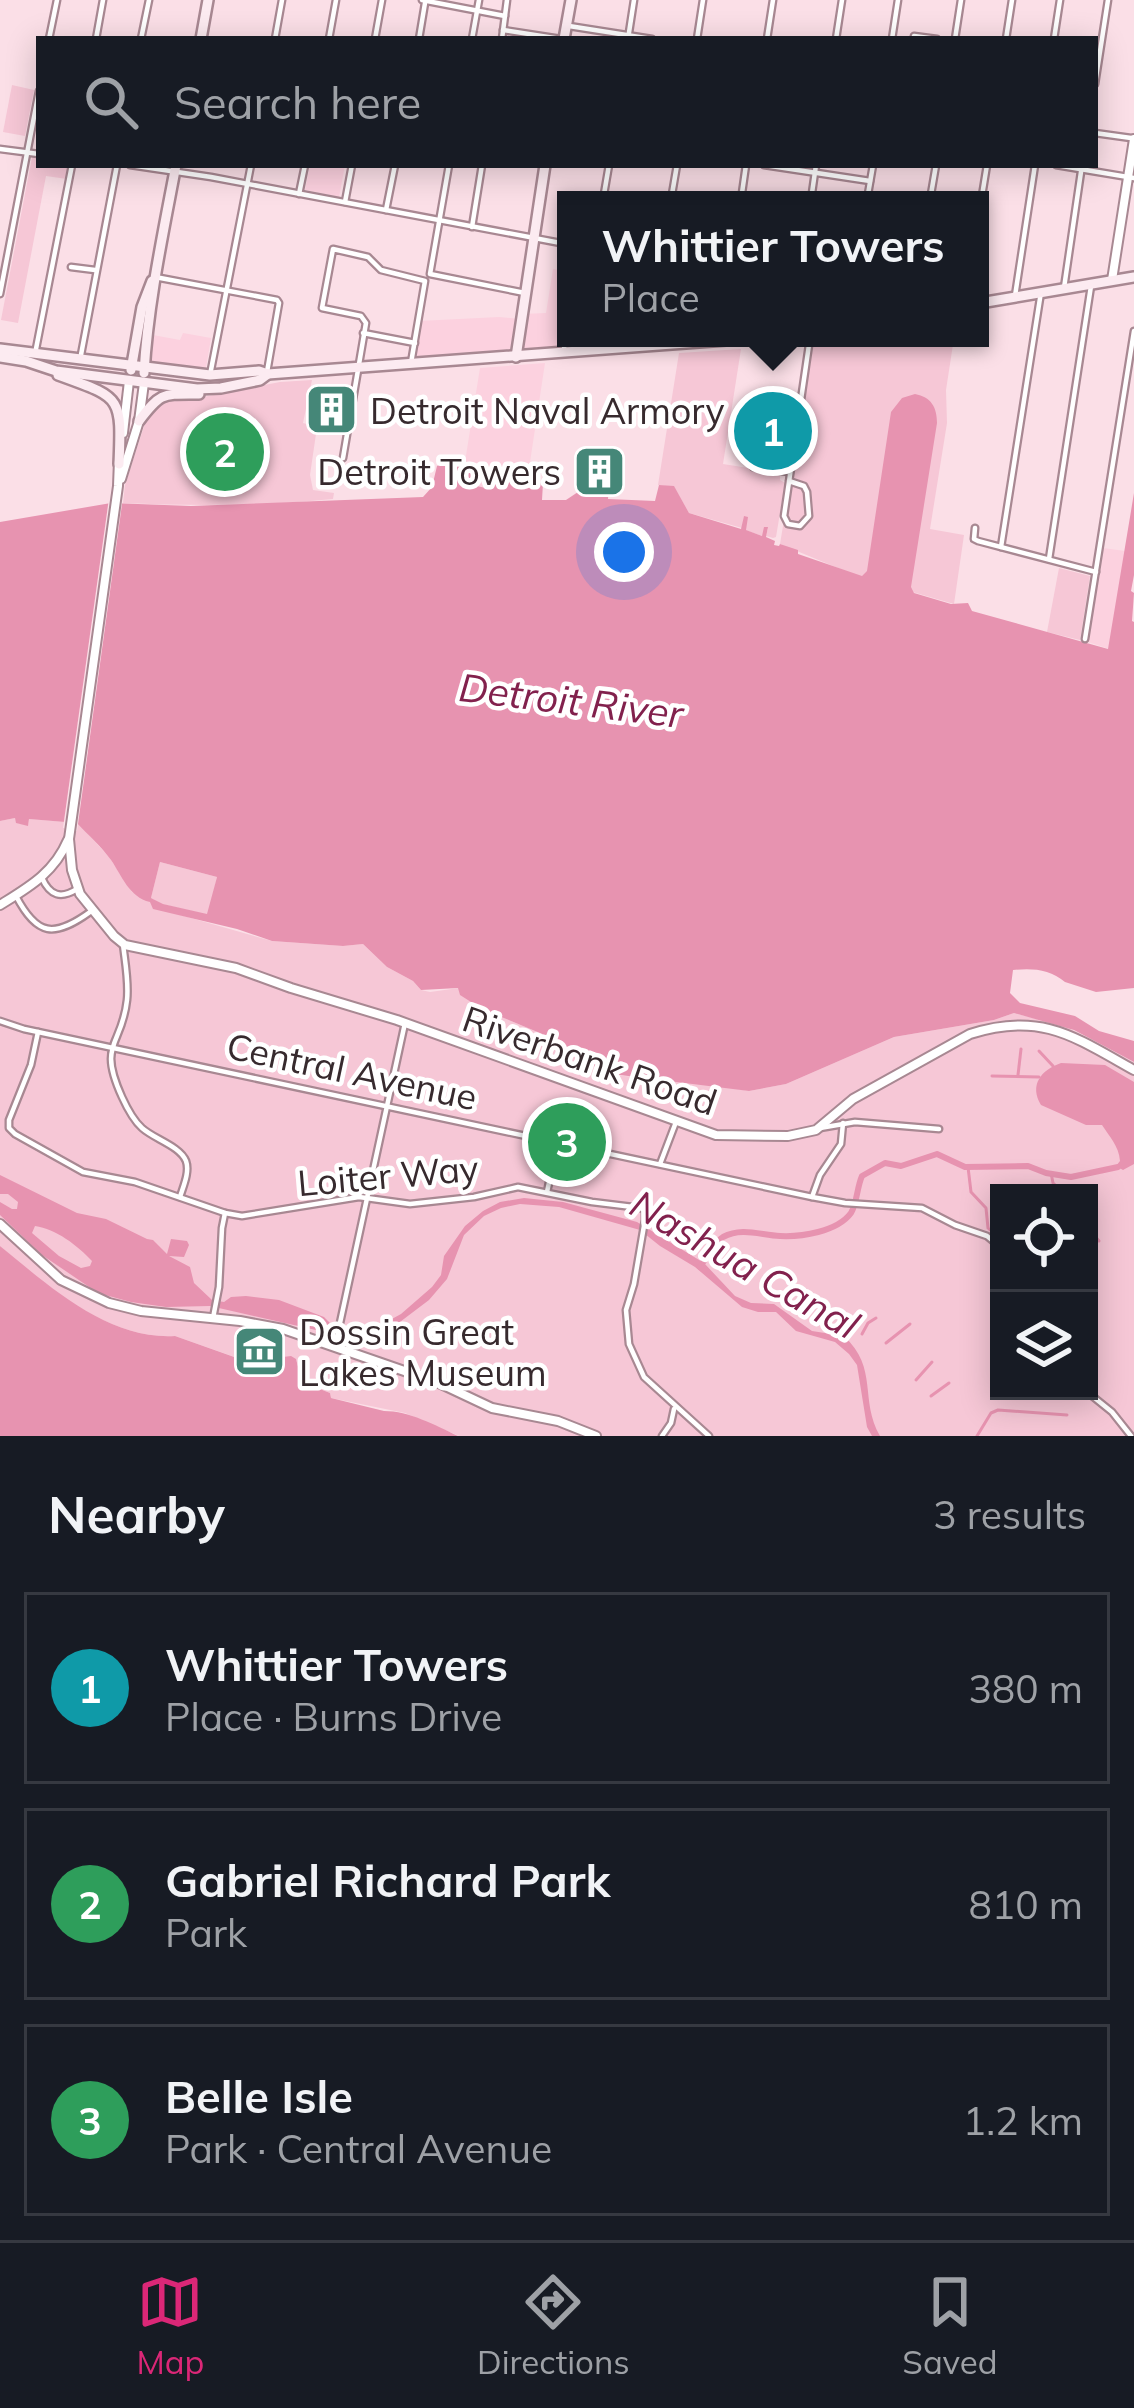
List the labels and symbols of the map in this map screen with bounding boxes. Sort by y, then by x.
building icon: Detroit Naval Armory [303,382,359,438]
pin: 1 [734,386,812,476]
place label: Detroit Naval Armory [370,388,725,433]
pin: 2 [186,407,264,497]
building icon: Detroit Towers [572,443,628,499]
place label: Detroit Towers [317,449,561,494]
your location [594,522,654,582]
water label: Detroit River [456,662,688,738]
street label: Riverbank Road [457,996,723,1124]
street label: Central Avenue [223,1023,481,1119]
pin: 3 [528,1097,606,1187]
street label: Loiter Way [296,1145,480,1205]
water label: Nashua Canal [622,1179,869,1350]
place label: Dossin Great Lakes Museum [299,1309,547,1395]
museum icon: Dossin Great Lakes Museum [232,1324,288,1380]

